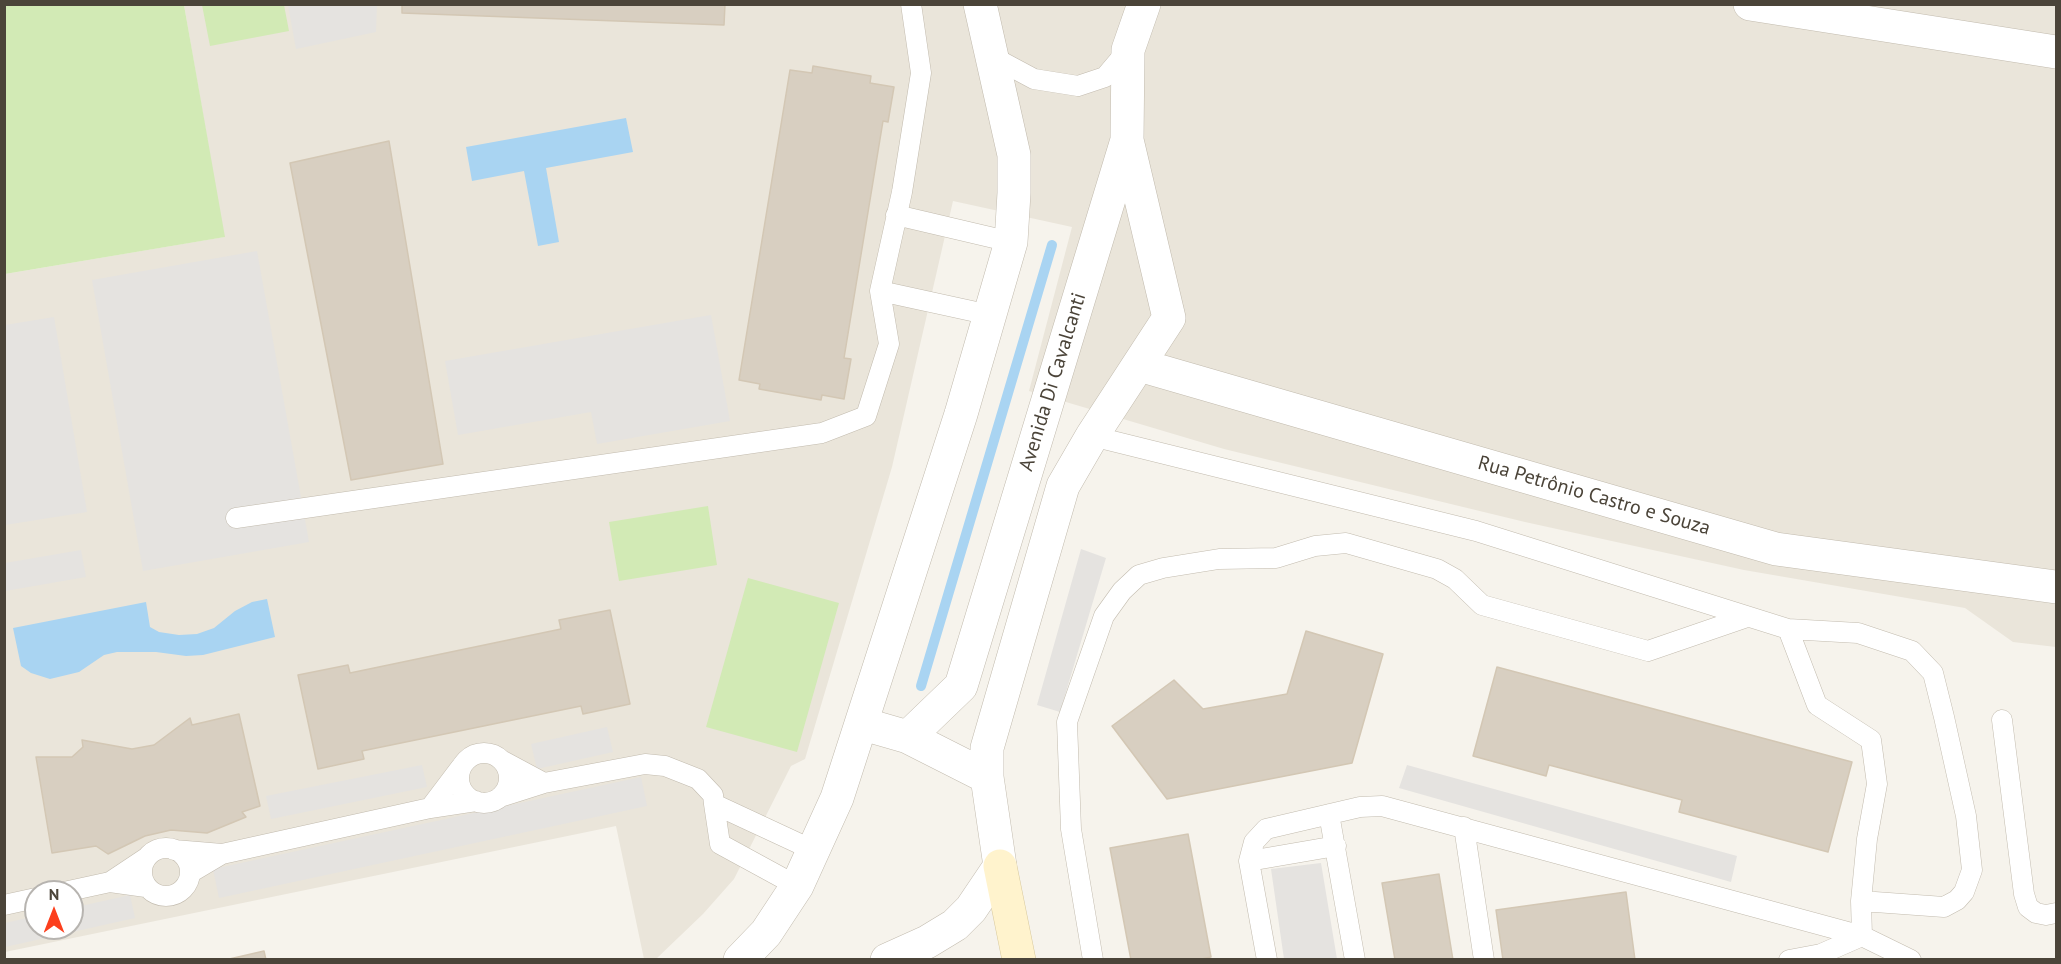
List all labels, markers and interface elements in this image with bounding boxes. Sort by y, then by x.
street label: Avenida Di Cavalcanti [1014,290,1092,474]
street label: Rua Petrônio Castro e Souza [1475,451,1713,541]
north arrow [24,880,84,940]
text: N [49,884,59,904]

